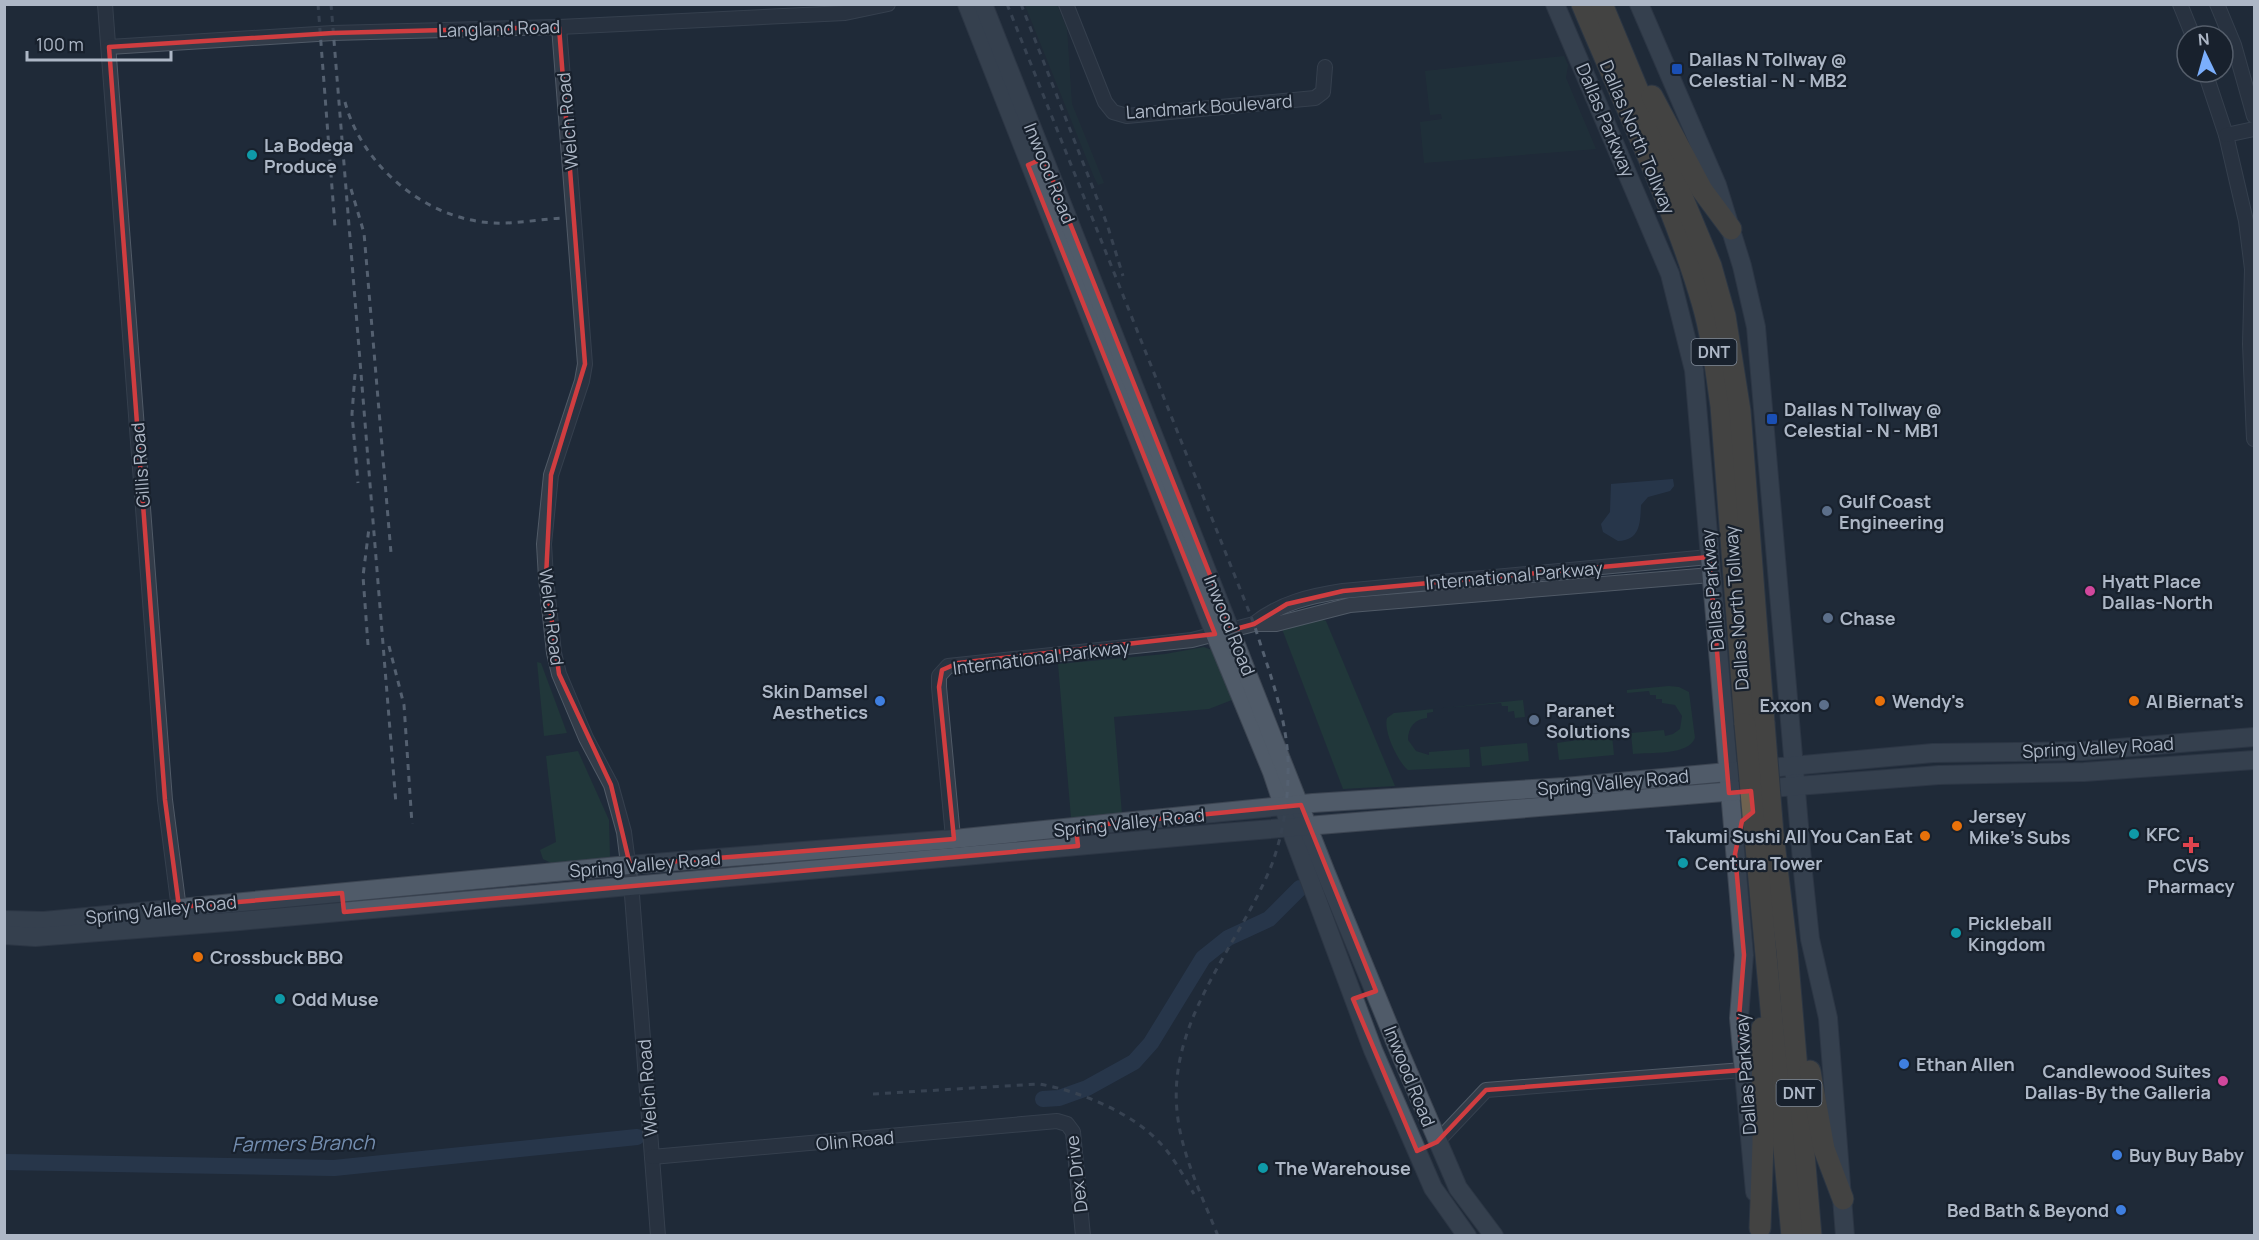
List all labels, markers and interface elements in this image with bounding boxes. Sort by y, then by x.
street label: Langland Road [437,14,561,42]
scale bar [27,24,171,62]
north arrow [2175,24,2235,84]
text: N [2197,28,2210,51]
text: 100 m [36,32,84,56]
place label: Dallas N Tollway @ Celestial - N - MB2 [1689,47,1847,92]
street label: Dallas North Tollway [1595,56,1681,218]
street label: Dallas Parkway [1571,59,1641,181]
marker: Dallas N Tollway @ Celestial - N - MB2 [1670,62,1684,76]
street label: Welch Road [551,71,583,171]
street label: Landmark Boulevard [1125,88,1293,124]
street label: Inwood Road [1019,119,1081,227]
place label: La Bodega Produce [264,133,353,178]
marker: La Bodega Produce [245,148,259,162]
road number: DNT [1692,339,1736,365]
place label: Dallas N Tollway @ Celestial - N - MB1 [1784,397,1942,442]
marker: Dallas N Tollway @ Celestial - N - MB1 [1765,412,1779,426]
street label: Gillis Road [125,422,155,508]
place label: Gulf Coast Engineering [1839,489,1944,534]
marker: Gulf Coast Engineering [1820,504,1834,518]
street label: Dallas North Tollway [1718,524,1754,691]
street label: Dallas Parkway [1695,528,1729,652]
street label: International Parkway [1424,555,1604,595]
street label: Welch Road [534,567,570,667]
place label: Hyatt Place Dallas-North [2102,569,2213,614]
street label: Inwood Road [1199,571,1261,679]
marker: Hyatt Place Dallas-North [2083,584,2097,598]
place label: Chase [1840,606,1896,630]
marker: Chase [1821,611,1835,625]
street label: International Parkway [951,634,1131,680]
place label: Skin Damsel Aesthetics [762,679,868,724]
place label: Wendy's [1892,689,1965,713]
place label: Al Biernat's [2146,689,2244,713]
place label: Exxon [1760,693,1812,717]
marker: Skin Damsel Aesthetics [873,694,887,708]
marker: Wendy's [1873,694,1887,708]
marker: Al Biernat's [2127,694,2141,708]
place label: Paranet Solutions [1546,698,1630,743]
marker: Exxon [1817,698,1831,712]
marker: Paranet Solutions [1527,713,1541,727]
street label: Spring Valley Road [2021,731,2175,763]
street label: Spring Valley Road [1536,763,1690,801]
street label: Spring Valley Road [1052,802,1206,842]
place label: Jersey Mike's Subs [1969,804,2071,849]
marker: Jersey Mike's Subs [1950,819,1964,833]
place label: KFC [2146,822,2180,846]
place label: Takumi Sushi All You Can Eat [1666,824,1913,848]
marker: KFC [2127,827,2141,841]
marker: Takumi Sushi All You Can Eat [1918,829,1932,843]
marker: CVS Pharmacy [2184,838,2198,852]
street label: Spring Valley Road [568,845,722,883]
place label: Centura Tower [1695,851,1822,875]
place label: CVS Pharmacy [2148,853,2234,898]
marker: Centura Tower [1676,856,1690,870]
street label: Spring Valley Road [84,889,238,929]
place label: Pickleball Kingdom [1968,911,2052,956]
marker: Pickleball Kingdom [1949,926,1963,940]
place label: Crossbuck BBQ [210,945,343,969]
marker: Crossbuck BBQ [191,950,205,964]
place label: Odd Muse [292,987,379,1011]
marker: Odd Muse [273,992,287,1006]
street label: Dallas Parkway [1729,1012,1761,1136]
street label: Inwood Road [1379,1022,1441,1130]
street label: Welch Road [632,1039,662,1137]
place label: Ethan Allen [1916,1052,2015,1076]
marker: Ethan Allen [1897,1057,1911,1071]
place label: Candlewood Suites Dallas-By the Galleria [2025,1059,2211,1104]
marker: Candlewood Suites Dallas-By the Galleria [2216,1074,2230,1088]
road number: DNT [1776,1080,1822,1106]
street label: Olin Road [815,1125,895,1155]
water label: Farmers Branch [231,1128,376,1158]
street label: Dex Drive [1059,1134,1093,1214]
place label: Buy Buy Baby [2129,1143,2244,1167]
marker: Buy Buy Baby [2110,1148,2124,1162]
place label: The Warehouse [1275,1156,1411,1180]
marker: The Warehouse [1256,1161,1270,1175]
place label: Bed Bath & Beyond [1947,1198,2109,1222]
marker: Bed Bath & Beyond [2114,1203,2128,1217]

